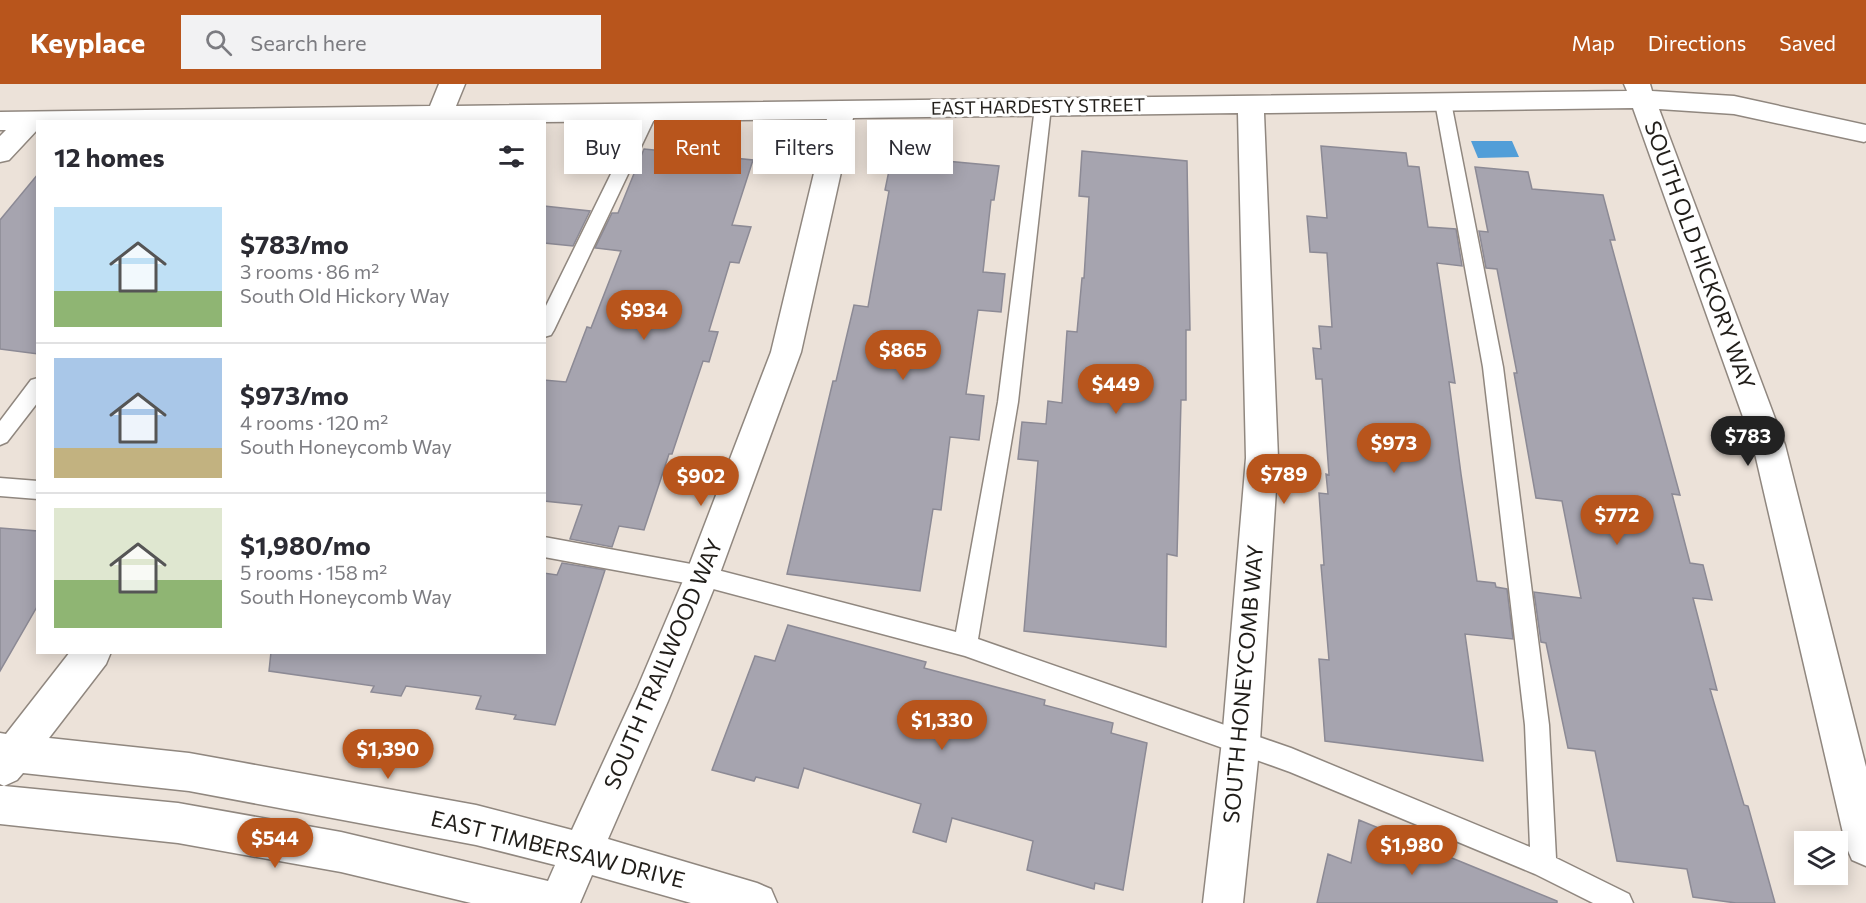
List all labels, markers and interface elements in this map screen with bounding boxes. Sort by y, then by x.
search box [181,15,601,69]
text: Keyplace [30,25,145,59]
icon: search [202,26,235,59]
text: Search here [250,29,367,56]
text: Map [1572,30,1615,55]
text: Directions [1648,30,1746,55]
text: Saved [1779,30,1836,55]
street label: EAST HARDESTY STREET [931,93,1145,119]
street label: SOUTH OLD HICKORY WAY [1639,117,1762,393]
chip: Buy [564,120,642,174]
chip: Rent [654,120,741,174]
chip: Filters [753,120,855,174]
chip: New [867,120,953,174]
icon: filters [495,140,528,173]
text: 12 homes [54,141,165,172]
text: $783/mo [240,228,349,259]
icon: home [102,231,174,303]
text: 3 rooms · 86 m² [240,259,379,283]
text: South Old Hickory Way [240,283,450,307]
pin: $934 [608,290,680,341]
text: $934 [620,297,668,321]
pin: $865 [867,330,939,381]
text: $865 [879,337,927,361]
pin: $449 [1080,364,1152,415]
text: $449 [1092,371,1140,395]
text: $973/mo [240,379,349,410]
icon: home [102,382,174,454]
text: 4 rooms · 120 m² [240,410,388,434]
pin: $783 [1712,416,1784,467]
pin: $973 [1358,423,1430,474]
text: $783 [1725,423,1771,447]
text: $973 [1371,430,1417,454]
text: South Honeycomb Way [240,434,452,458]
pin: $789 [1248,454,1320,505]
pin: $902 [665,456,737,507]
text: $789 [1260,461,1308,485]
text: $902 [677,463,725,487]
pin: $772 [1581,495,1653,546]
text: $772 [1595,502,1639,526]
text: $1,980/mo [240,529,371,560]
icon: home [102,532,174,604]
street label: SOUTH TRAILWOOD WAY [597,534,728,793]
street label: SOUTH HONEYCOMB WAY [1217,543,1268,825]
text: 5 rooms · 158 m² [240,560,387,584]
text: South Honeycomb Way [240,584,452,608]
pin: $1,330 [893,700,991,751]
text: $1,330 [911,707,973,731]
pin: $1,390 [339,729,437,780]
text: $1,390 [357,736,419,760]
street label: EAST TIMBERSAW DRIVE [428,804,688,893]
pin: $544 [239,818,311,869]
text: $544 [251,825,299,849]
pin: $1,980 [1363,825,1461,876]
map controls [1794,831,1848,885]
button: layers [1794,831,1848,885]
text: $1,980 [1380,832,1444,856]

